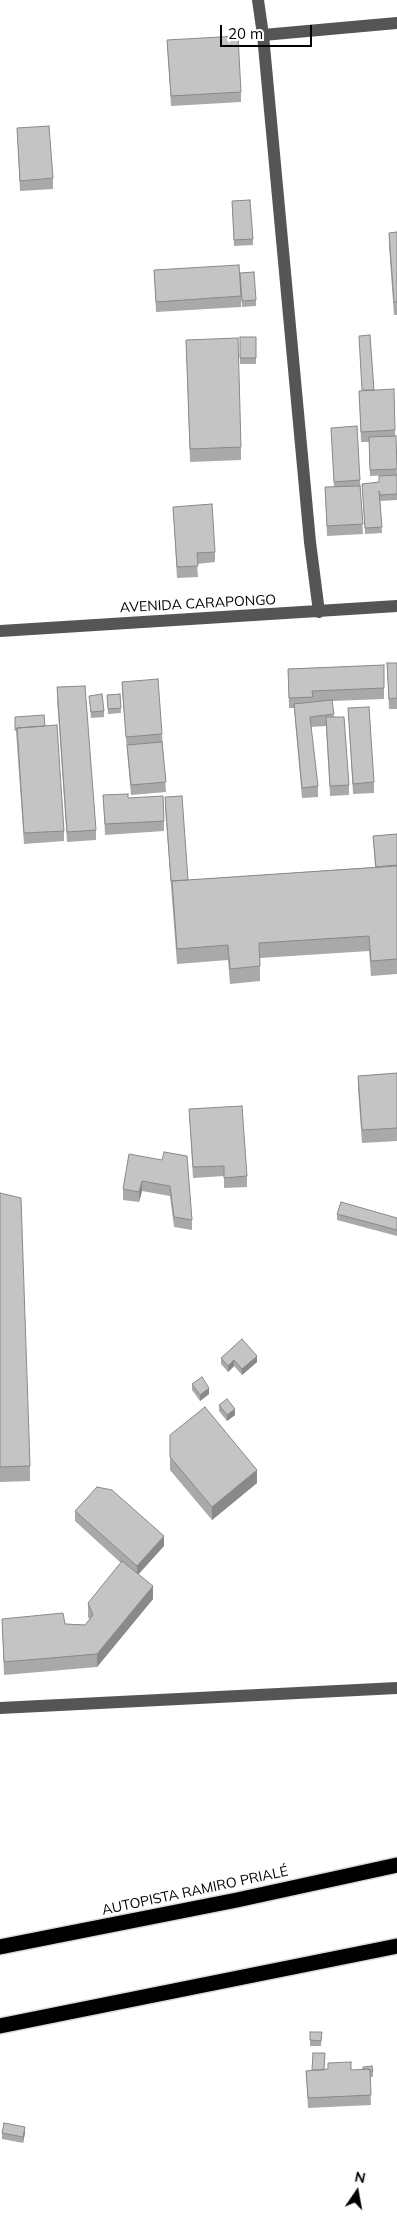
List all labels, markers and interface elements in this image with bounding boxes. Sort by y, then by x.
scale bar [222,15,314,47]
text: 20 m [228,24,263,43]
street label: AVENIDA CARAPONGO [119,592,277,616]
street label: AUTOPISTA RAMIRO PRIALÉ [100,1863,290,1919]
north arrow [332,2167,382,2217]
text: N [353,2167,367,2187]

